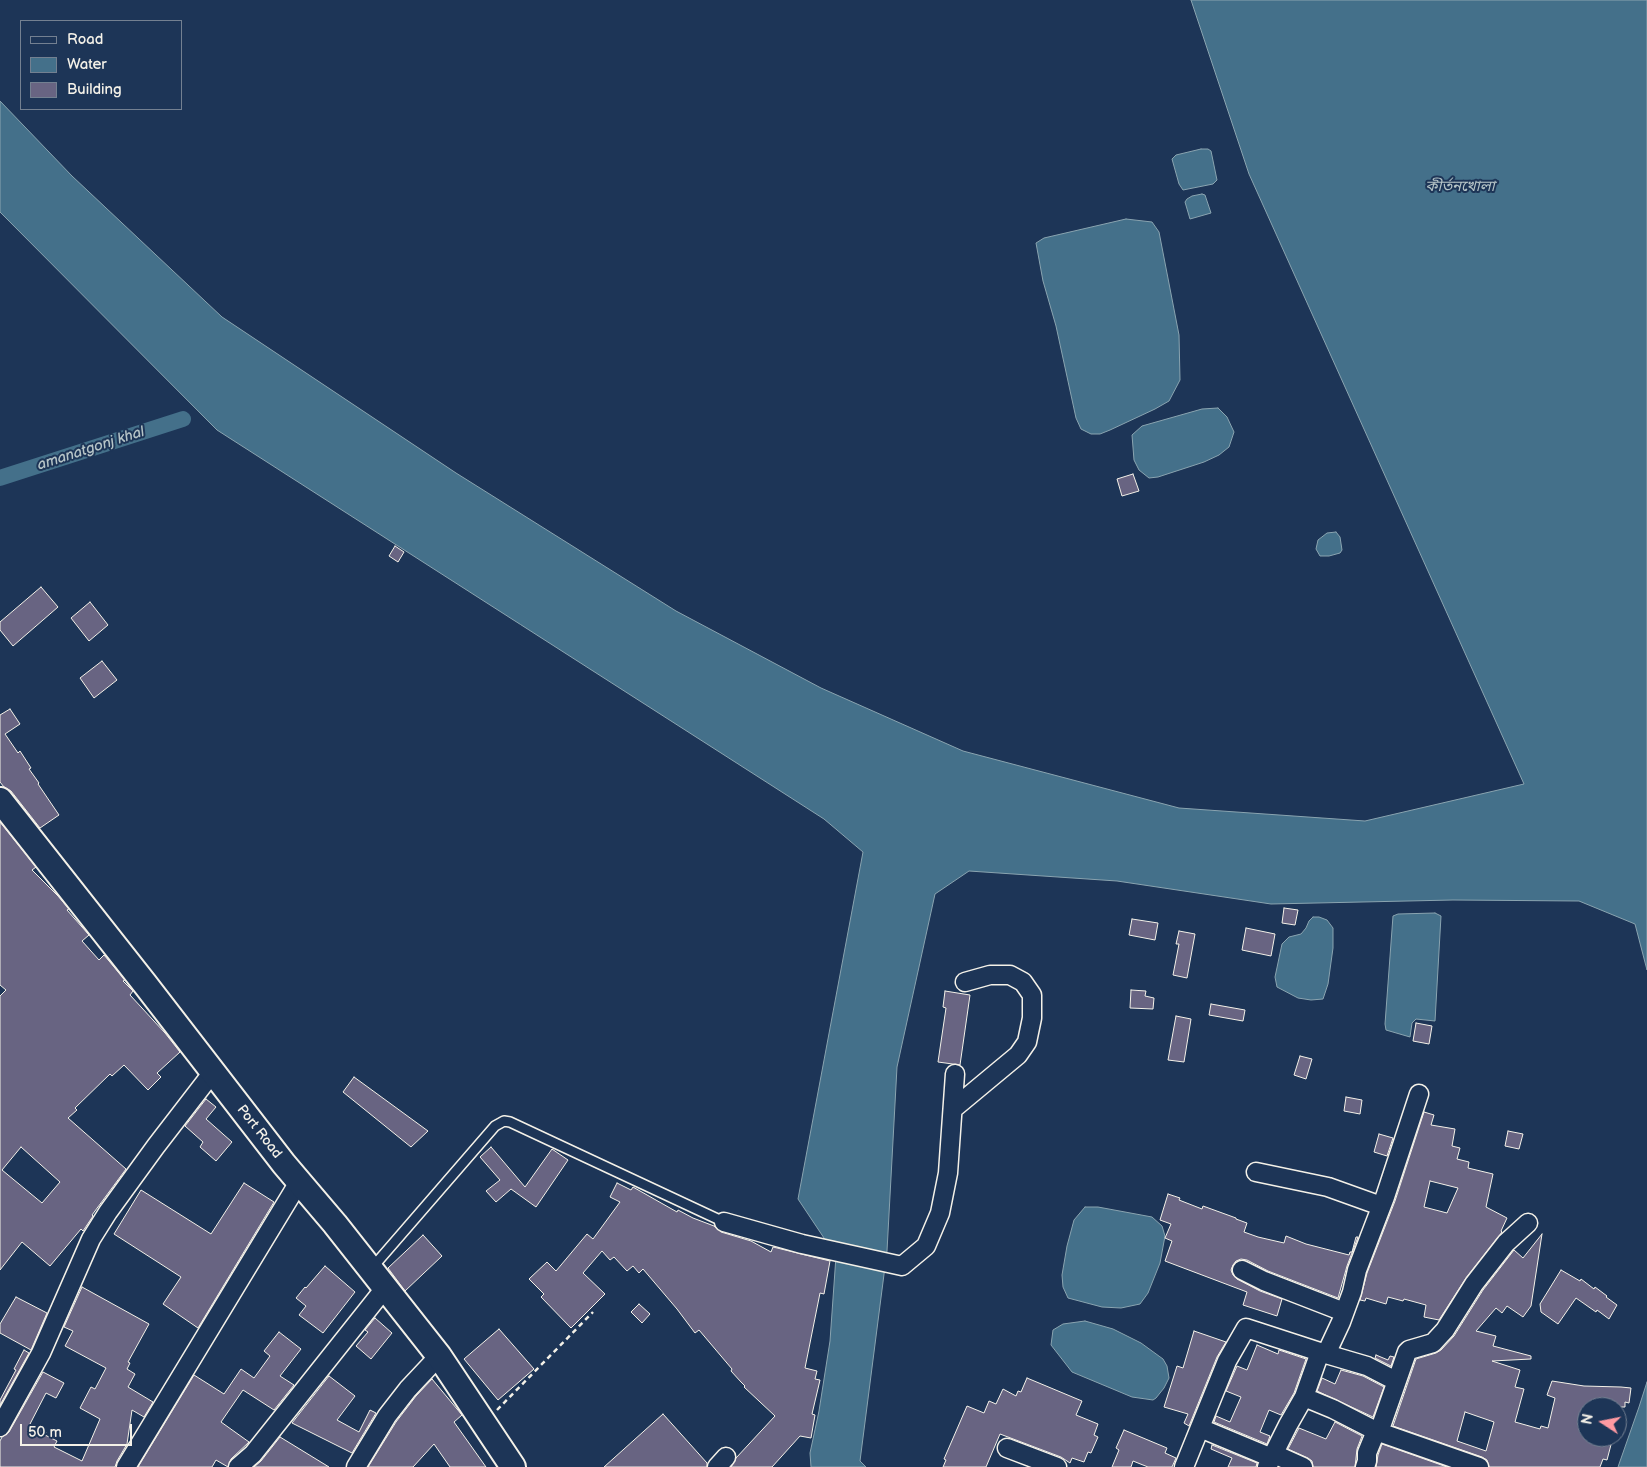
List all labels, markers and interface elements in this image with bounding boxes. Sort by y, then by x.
legend [20,20,182,110]
text: Road [67,30,103,49]
text: Water [67,55,107,74]
text: Building [67,80,122,99]
water label: কীর্তনখোলা [1425,178,1495,196]
water label: amanatgonj khal [35,423,147,475]
street label: Port Road [233,1102,285,1162]
north arrow [1577,1397,1627,1447]
text: N [1578,1412,1597,1426]
scale bar [22,1414,135,1446]
text: 50 m [28,1423,62,1442]

